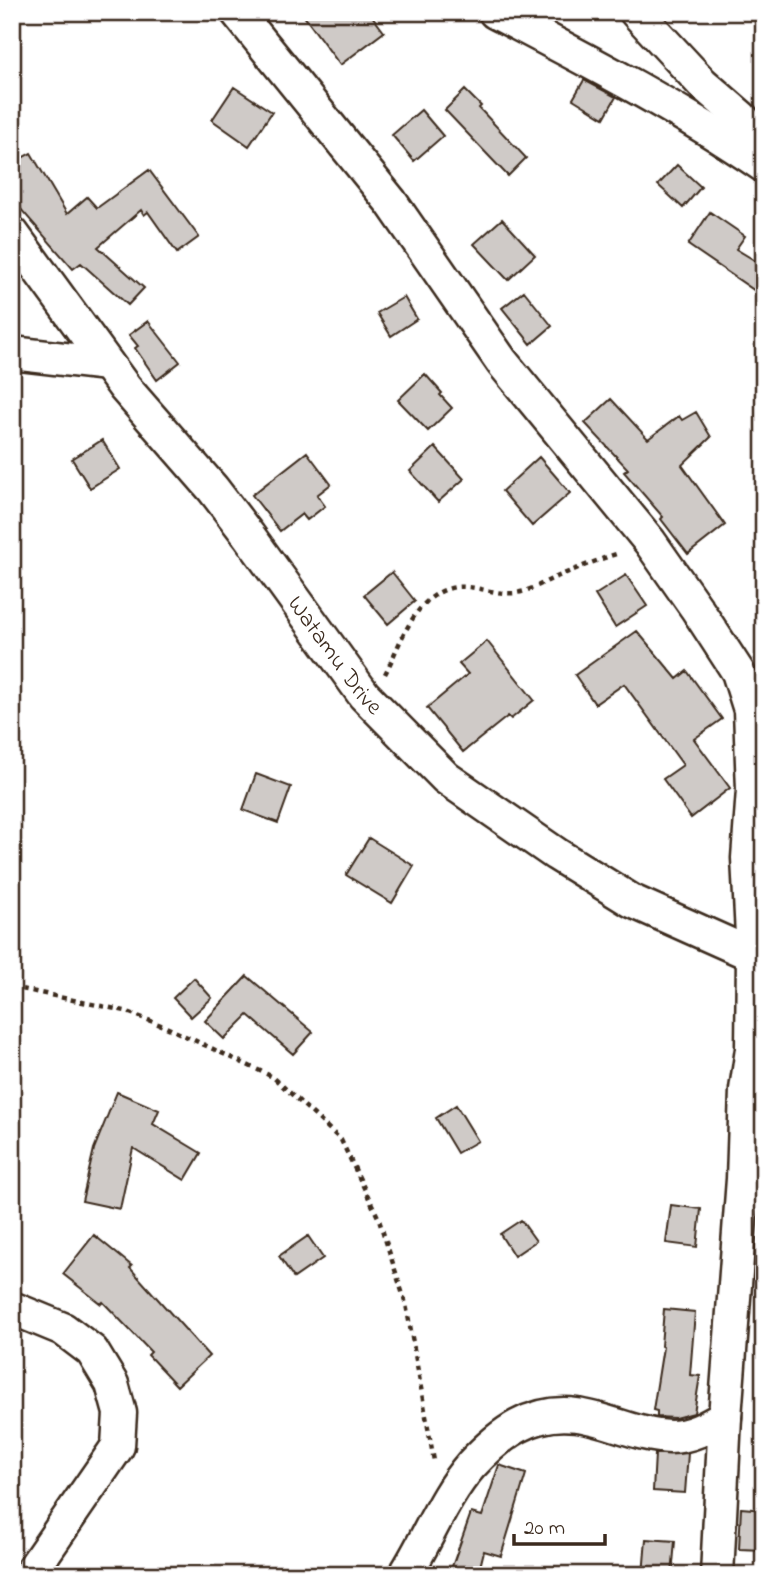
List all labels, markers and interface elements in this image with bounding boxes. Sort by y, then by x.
street label: Watamu Drive [278,589,390,724]
scale bar [514,1503,604,1547]
text: 20 m [524,1514,565,1544]

